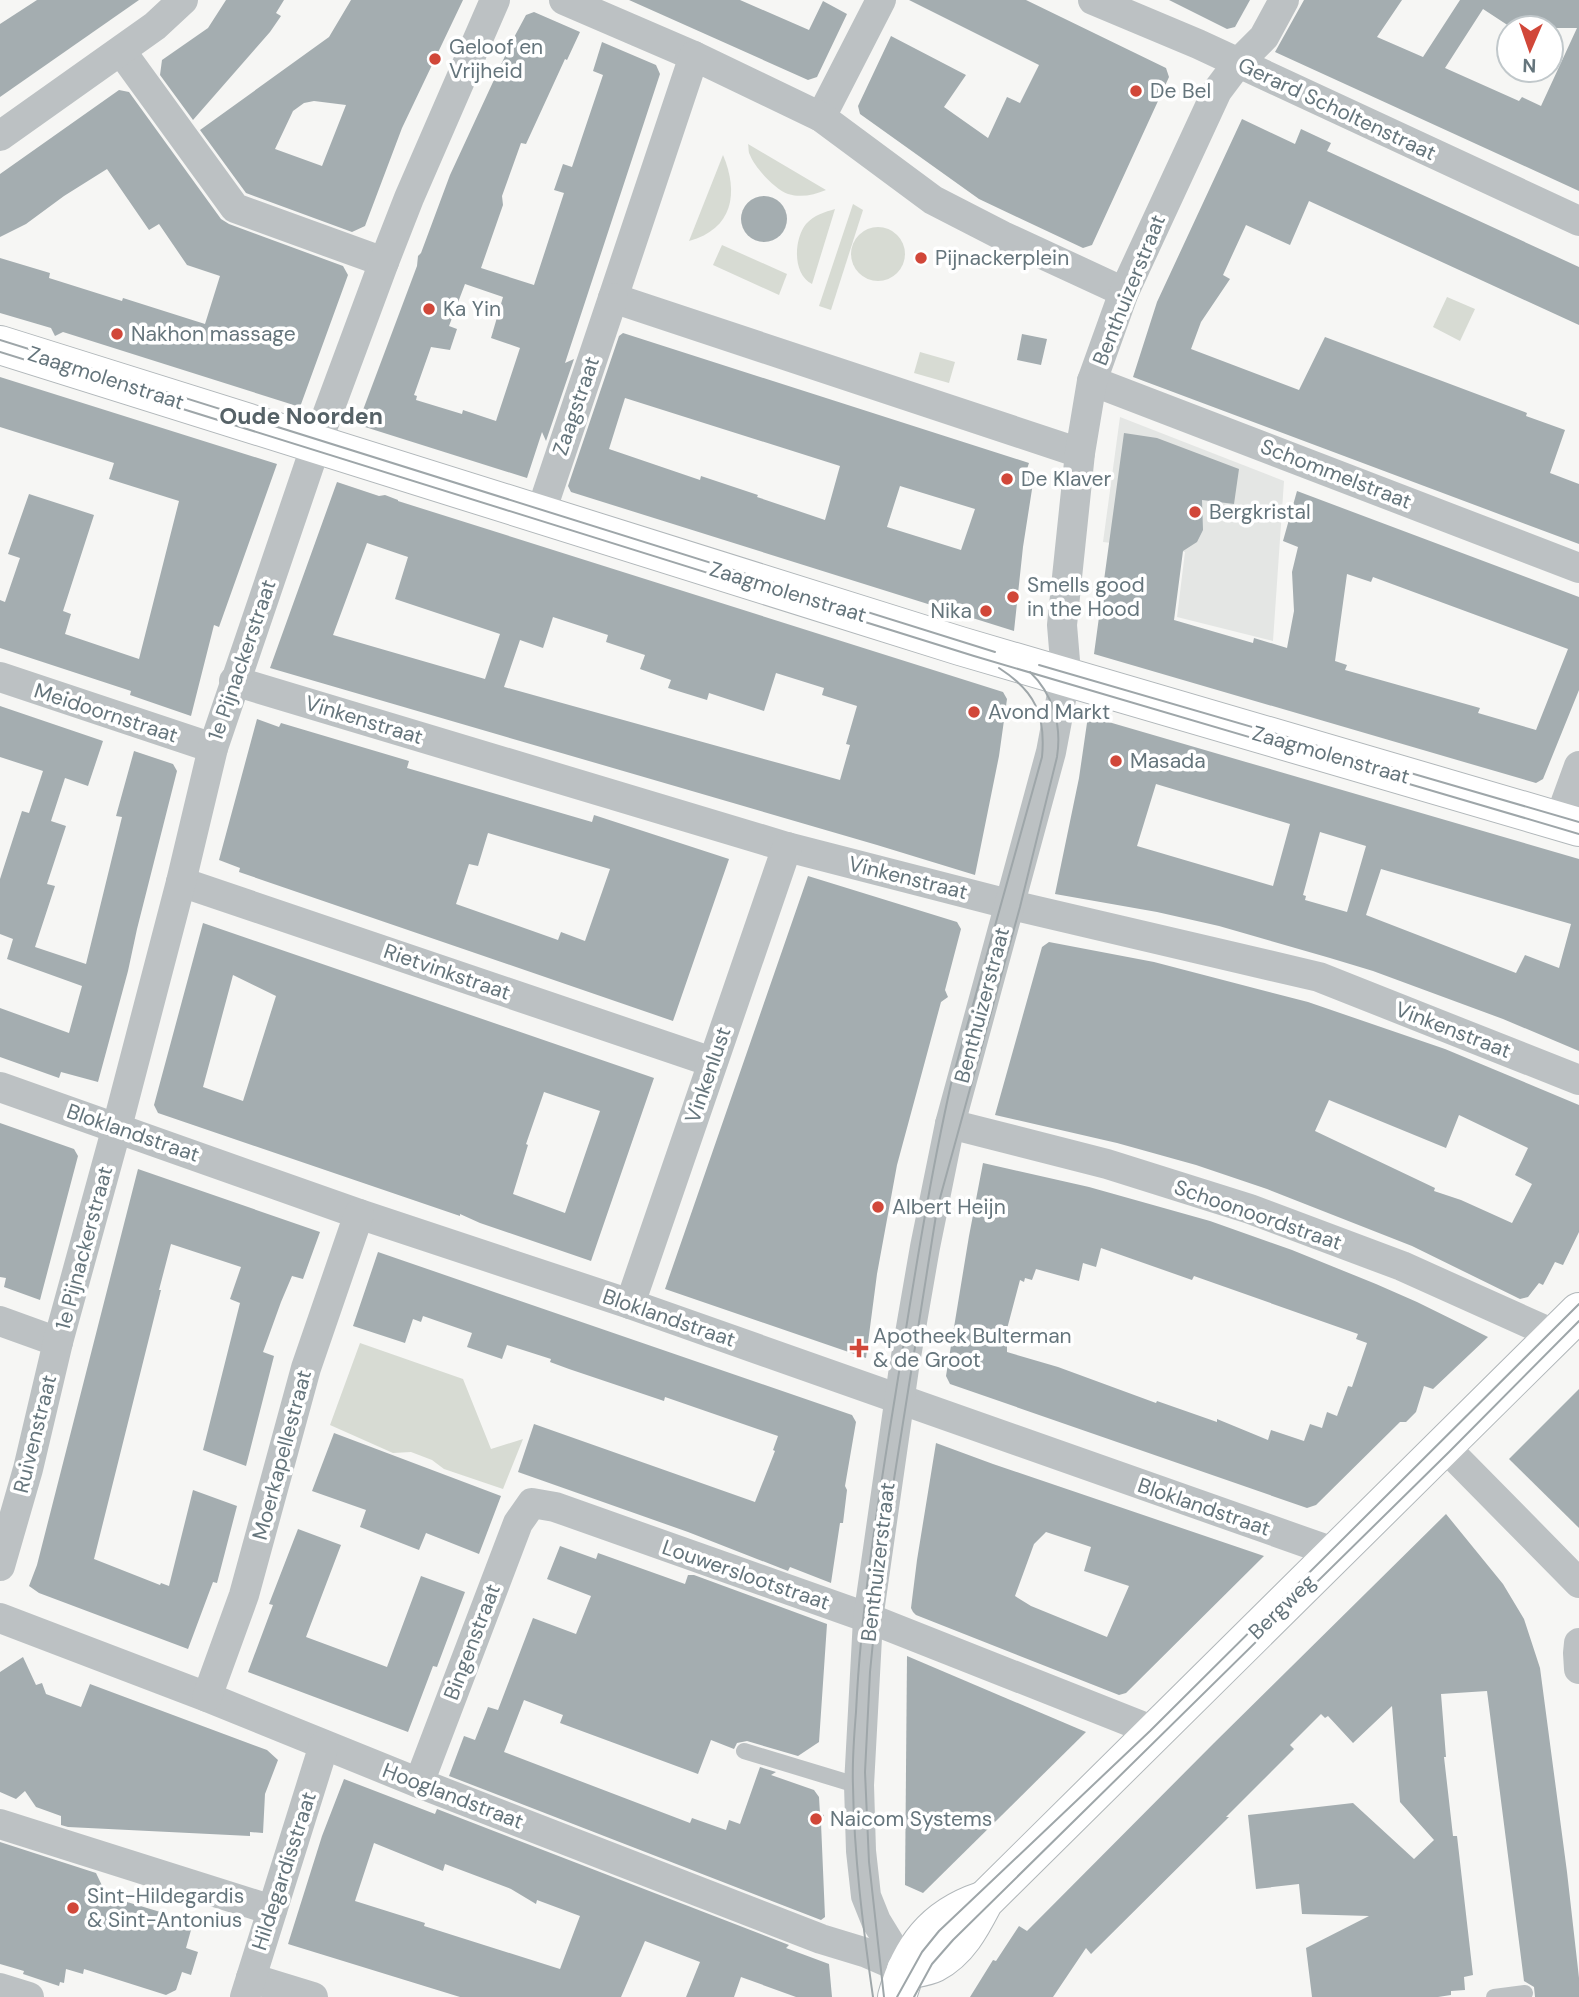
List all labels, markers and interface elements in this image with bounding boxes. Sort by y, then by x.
north arrow [1495,14,1565,84]
place label: Geloof en Vrijheid [449,33,543,85]
marker: Geloof en Vrijheid [427,51,443,67]
street label: Gerard Scholtenstraat [1233,51,1441,167]
text: N [1522,53,1537,78]
place label: De Bel [1150,77,1211,105]
marker: De Bel [1128,83,1144,99]
street label: Benthuizerstraat [1086,210,1172,370]
place label: Pijnackerplein [935,244,1069,272]
marker: Pijnackerplein [913,250,929,266]
place label: Ka Yin [443,295,501,323]
marker: Ka Yin [421,301,437,317]
place label: Nakhon massage [131,320,296,348]
marker: Nakhon massage [109,326,125,342]
street label: Zaagmolenstraat [24,340,188,416]
street label: Zaagstraat [546,353,606,459]
district label: Oude Noorden [219,401,383,431]
street label: Schommelstraat [1256,432,1416,516]
place label: De Klaver [1021,465,1111,493]
marker: De Klaver [999,471,1015,487]
place label: Bergkristal [1209,498,1311,526]
marker: Bergkristal [1187,504,1203,520]
street label: Zaagmolenstraat [706,555,870,629]
place label: Smells good in the Hood [1027,571,1145,623]
street label: 1e Pijnackerstraat [201,576,283,744]
marker: Smells good in the Hood [1005,589,1021,605]
place label: Nika [931,597,972,625]
marker: Nika [978,603,994,619]
street label: Meidoornstraat [31,677,181,749]
street label: Vinkenstraat [302,689,426,751]
place label: Avond Markt [988,698,1110,726]
marker: Avond Markt [966,704,982,720]
street label: Zaagmolenstraat [1249,719,1413,791]
place label: Masada [1130,747,1206,775]
marker: Masada [1108,753,1124,769]
street label: Vinkenstraat [846,850,970,906]
street label: Benthuizerstraat [948,924,1016,1086]
street label: Rietvinkstraat [380,937,514,1007]
street label: Vinkenstraat [1391,995,1515,1065]
street label: Vinkenlust [678,1023,738,1127]
street label: Bloklandstraat [63,1097,203,1169]
street label: 1e Pijnackerstraat [49,1163,119,1333]
street label: Schoonoordstraat [1170,1173,1346,1257]
place label: Albert Heijn [892,1193,1006,1221]
marker: Albert Heijn [870,1199,886,1215]
street label: Bloklandstraat [599,1282,739,1354]
place label: Apotheek Bulterman & de Groot [873,1322,1072,1374]
marker: Apotheek Bulterman & de Groot [851,1340,867,1356]
street label: Moerkapellestraat [246,1367,318,1543]
street label: Ruivenstraat [7,1372,63,1496]
street label: Bloklandstraat [1134,1471,1274,1543]
street label: Benthuizerstraat [854,1481,902,1643]
street label: Louwerslootstraat [659,1533,833,1617]
street label: Bergweg [1242,1568,1322,1646]
street label: Bingenstraat [437,1580,507,1704]
street label: Hooglandstraat [379,1756,527,1836]
street label: Hildegardisstraat [245,1788,323,1954]
place label: Naicom Systems [830,1805,992,1833]
marker: Naicom Systems [808,1811,824,1827]
place label: Sint-Hildegardis & Sint-Antonius [87,1882,244,1934]
marker: Sint-Hildegardis & Sint-Antonius [65,1900,81,1916]

